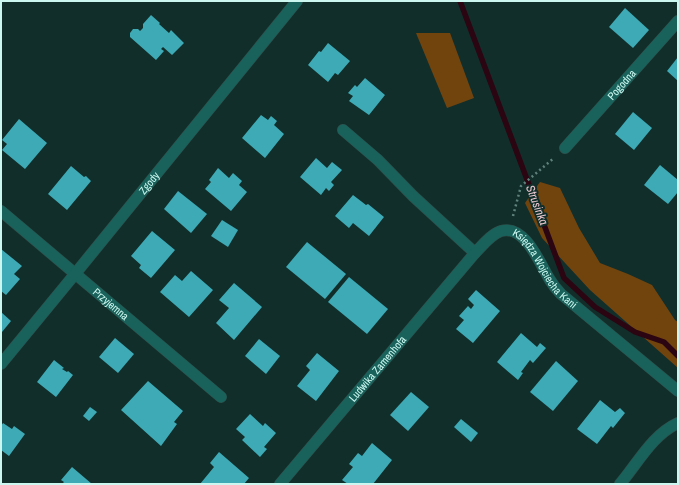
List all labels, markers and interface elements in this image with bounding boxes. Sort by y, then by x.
street label: Pogodna [604,66,639,103]
street label: Zgody [136,168,163,197]
water label: Strusinka [522,183,552,228]
street label: Księdza Wojciecha Kani [510,225,580,312]
street label: Przyjemna [90,285,132,323]
street label: Ludwika Zamenhofa [346,333,409,404]

